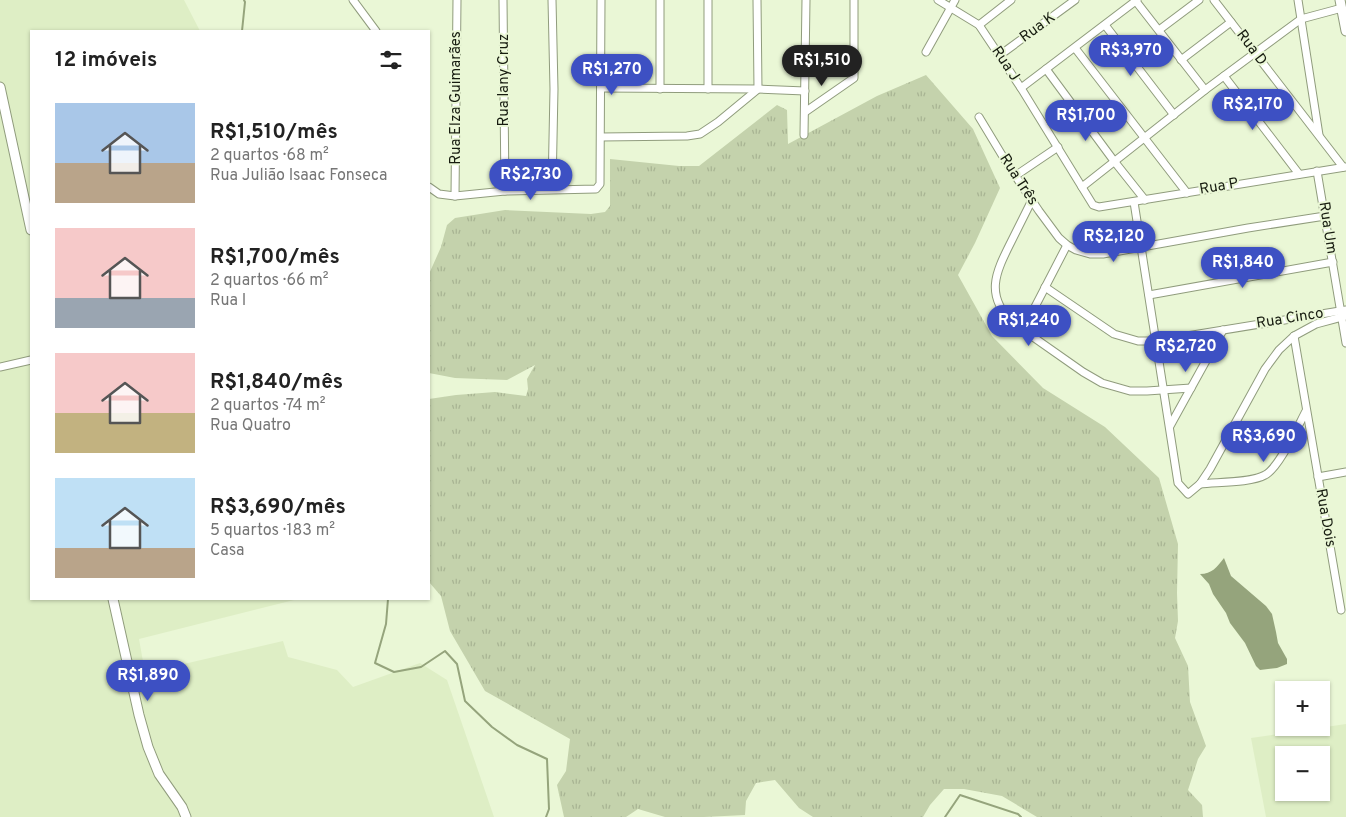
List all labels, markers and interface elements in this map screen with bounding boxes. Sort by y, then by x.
street label: Rua K [1016,9,1060,47]
street label: Rua D [1231,26,1271,70]
street label: Rua Elza Guimarães [447,31,466,165]
street label: Rua Iany Cruz [495,34,514,126]
pin: R$3,970 [1085,34,1177,77]
text: R$3,970 [1100,41,1162,61]
street label: Rua J [987,43,1023,85]
pin: R$1,510 [776,44,868,87]
icon: filters [377,46,405,74]
text: 12 imóveis [55,47,157,74]
text: R$1,510 [793,51,851,71]
pin: R$1,270 [566,54,658,96]
text: R$1,270 [582,60,642,80]
pin: R$2,170 [1207,88,1299,131]
text: R$2,170 [1223,95,1283,115]
pin: R$1,700 [1040,100,1132,142]
text: R$1,700 [1056,106,1116,126]
text: R$1,510/mês [210,119,338,146]
icon: home [95,123,155,183]
text: 2 quartos · 68 m² [210,146,329,166]
street label: Rua Três [994,151,1042,209]
pin: R$2,730 [485,158,577,201]
text: R$2,730 [500,165,562,185]
text: Rua Julião Isaac Fonseca [210,166,387,186]
street label: Rua P [1198,174,1240,200]
street label: Rua Um [1313,200,1341,256]
pin: R$2,120 [1068,220,1160,263]
text: R$2,120 [1083,227,1145,247]
text: R$1,700/mês [210,244,340,271]
pin: R$1,840 [1197,246,1289,289]
icon: home [95,248,155,308]
text: R$1,840 [1212,253,1274,273]
text: 2 quartos · 66 m² [210,271,329,291]
text: Rua I [210,291,246,311]
pin: R$1,240 [983,304,1075,347]
street label: Rua Cinco [1255,304,1325,334]
text: R$1,240 [998,311,1060,331]
pin: R$2,720 [1140,330,1232,373]
text: R$2,720 [1155,337,1217,357]
text: R$1,840/mês [210,369,343,396]
icon: home [95,373,155,433]
text: 2 quartos · 74 m² [210,396,326,416]
text: Rua Quatro [210,416,291,436]
pin: R$3,690 [1218,420,1310,463]
text: R$3,690 [1232,427,1296,447]
street label: Rua Dois [1311,487,1339,549]
text: R$3,690/mês [210,494,346,521]
icon: home [95,498,155,558]
text: 5 quartos · 183 m² [210,521,335,541]
text: Casa [210,541,245,561]
pin: R$1,890 [102,660,194,702]
text: R$1,890 [117,666,179,686]
map controls [1275,681,1330,801]
button: + [1275,681,1330,736]
button: − [1275,746,1330,801]

